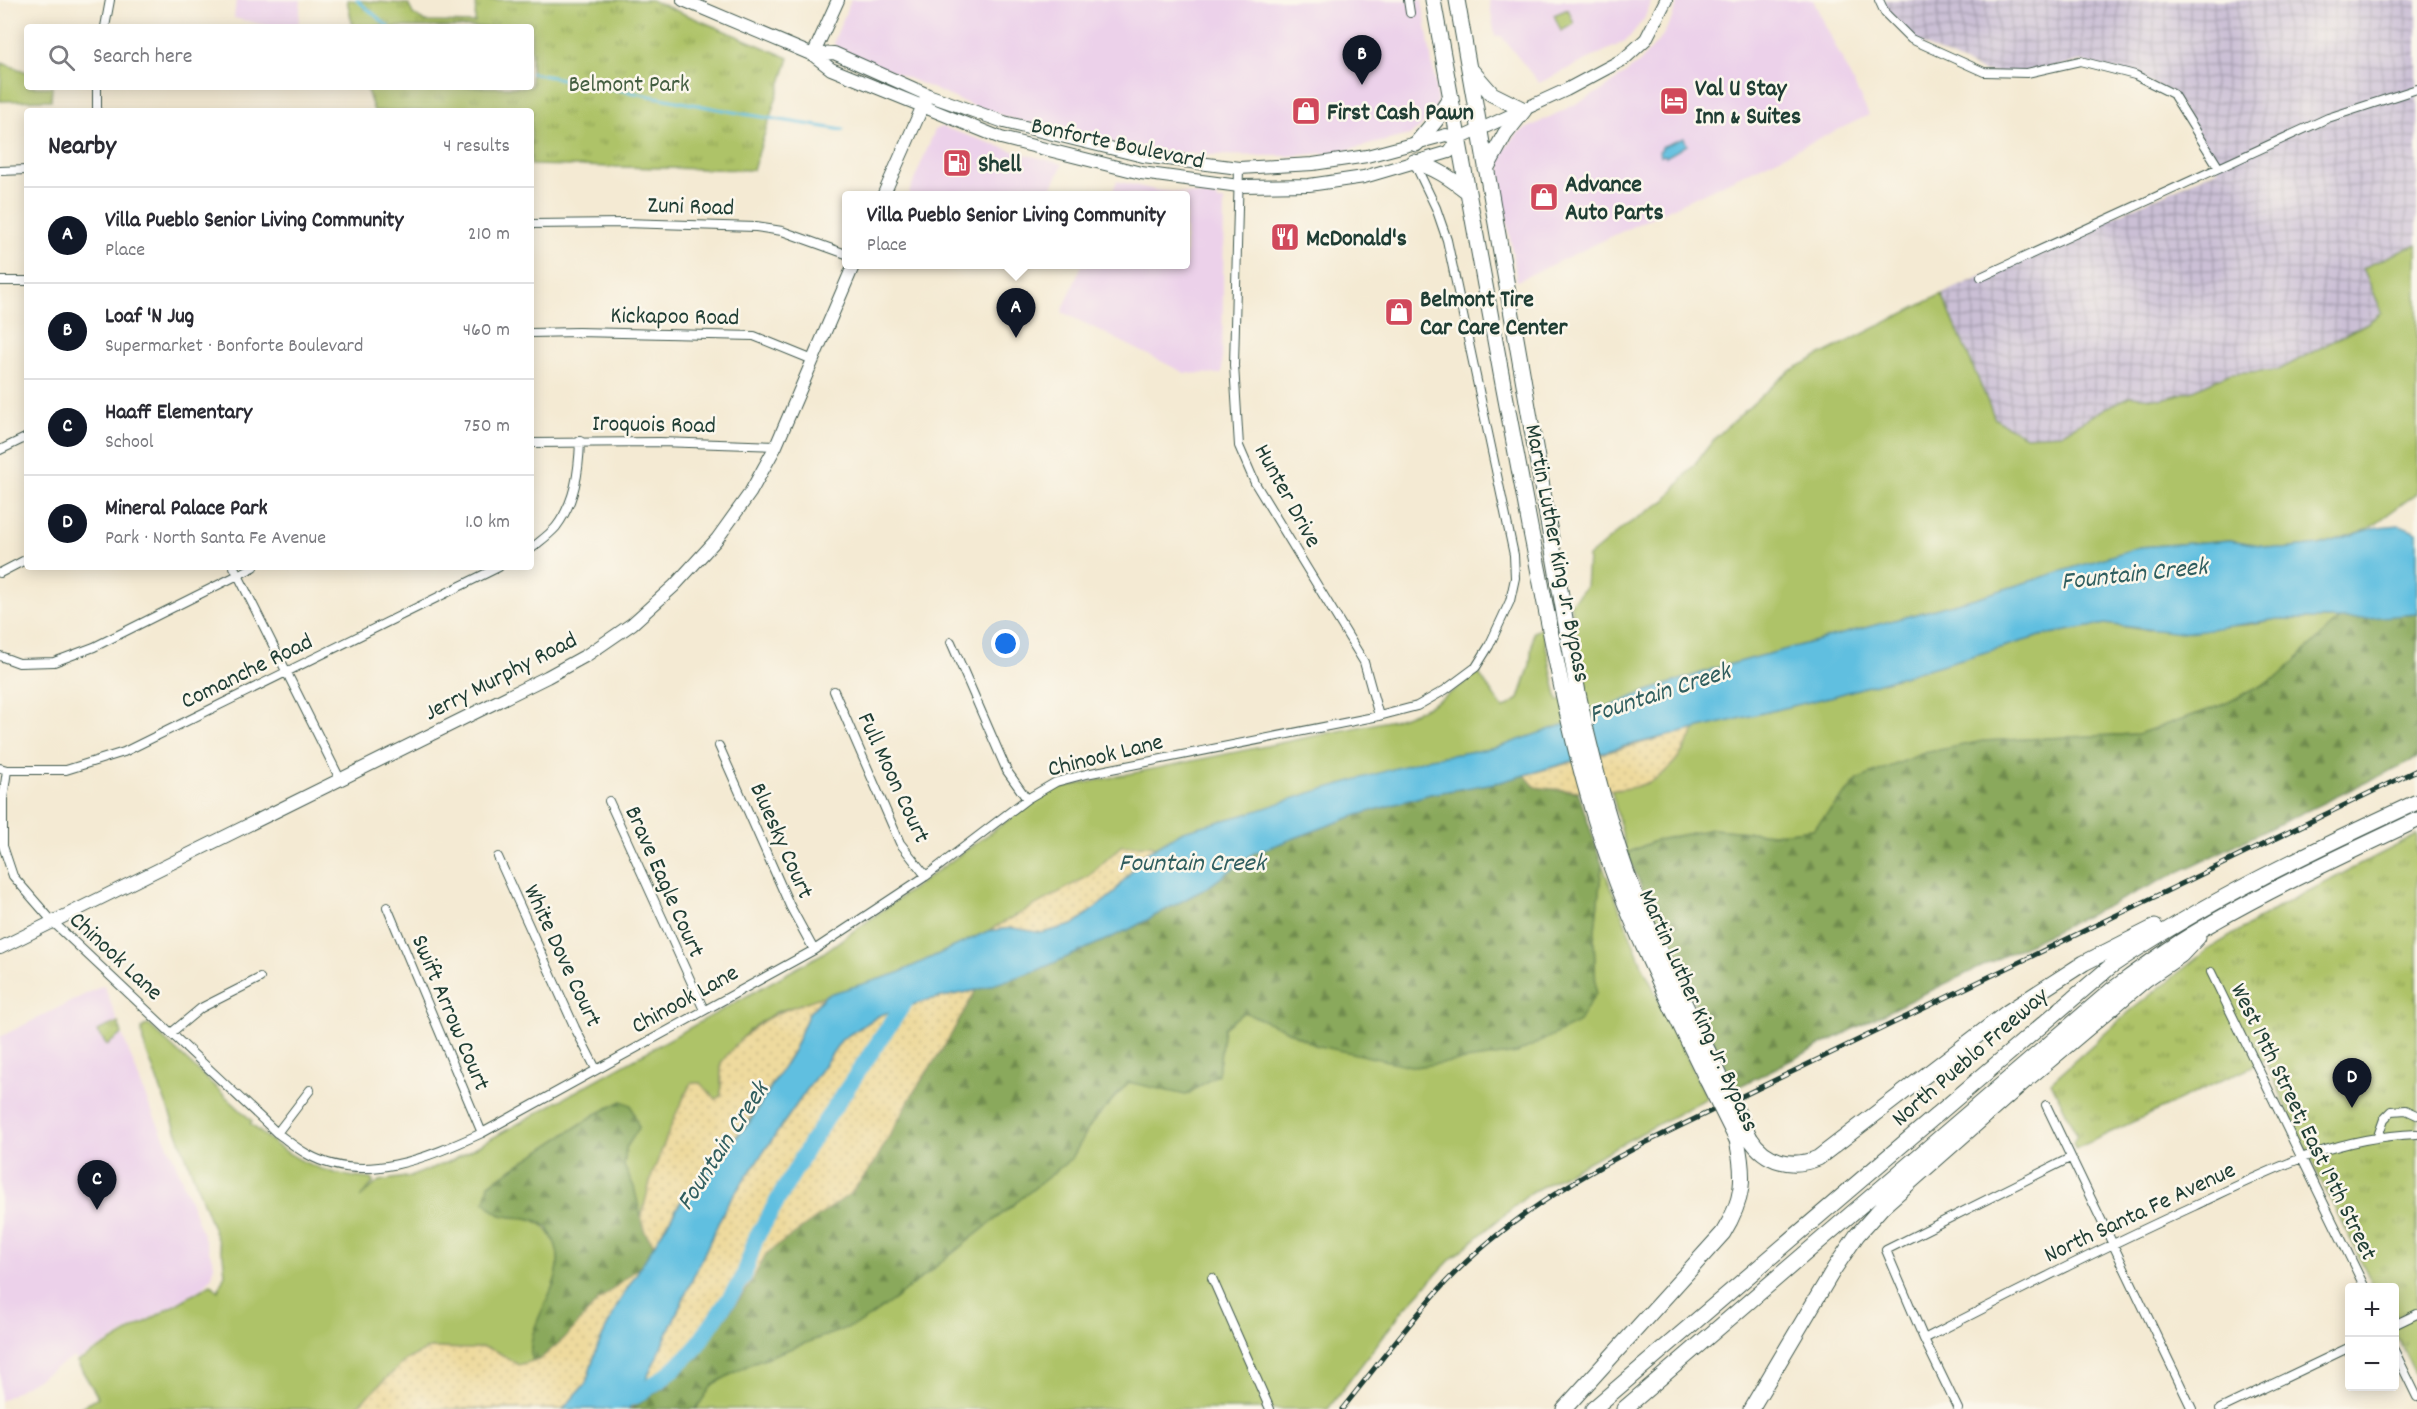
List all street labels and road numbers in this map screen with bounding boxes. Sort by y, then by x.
street label: Bonforte Boulevard [1028,110,1207,180]
street label: Zuni Road [647,189,735,227]
street label: Kickapoo Road [610,300,740,336]
street label: Iroquois Road [592,408,716,444]
street label: Martin Luther King Jr. Bypass [1514,422,1598,686]
street label: Hunter Drive [1244,438,1329,554]
street label: Jerry Murphy Road [419,624,584,731]
street label: Comanche Road [176,626,319,719]
street label: Full Moon Court [847,707,937,849]
street label: Chinook Lane [1044,726,1167,788]
street label: Bluesky Court [740,778,821,905]
street label: Brave Eagle Court [615,801,712,964]
street label: White Dove Court [513,879,609,1033]
street label: Martin Luther King Jr. Bypass [1628,884,1766,1138]
street label: Chinook Lane [60,905,170,1010]
street label: Swift Arrow Court [401,930,497,1097]
street label: Chinook Lane [626,957,745,1044]
street label: West 19th Street; East 19th Street [2220,978,2384,1267]
street label: North Pueblo Freeway [1885,980,2058,1136]
street label: North Santa Fe Avenue [2039,1154,2242,1273]

